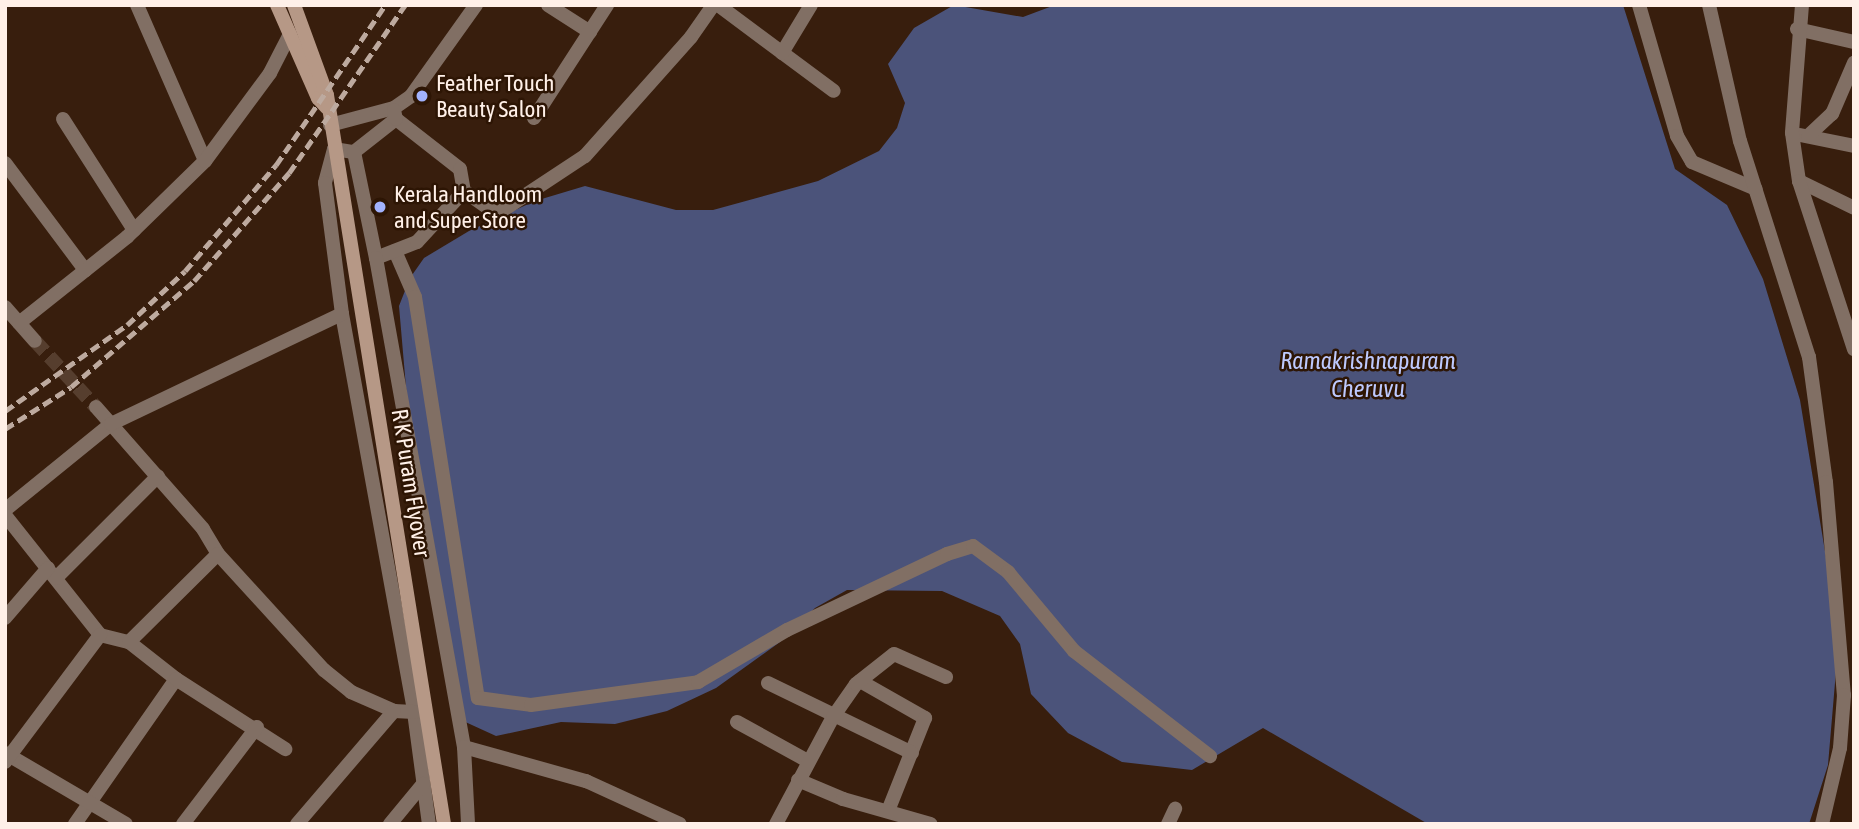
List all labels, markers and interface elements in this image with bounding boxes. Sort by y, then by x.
place label: Feather Touch Beauty Salon [436,69,554,123]
marker: Feather Touch Beauty Salon [414,88,430,104]
place label: Kerala Handloom and Super Store [394,180,542,234]
marker: Kerala Handloom and Super Store [372,199,388,215]
water label: Ramakrishnapuram Cheruvu [1280,347,1456,403]
street label: R K Puram Flyover [386,407,436,559]

